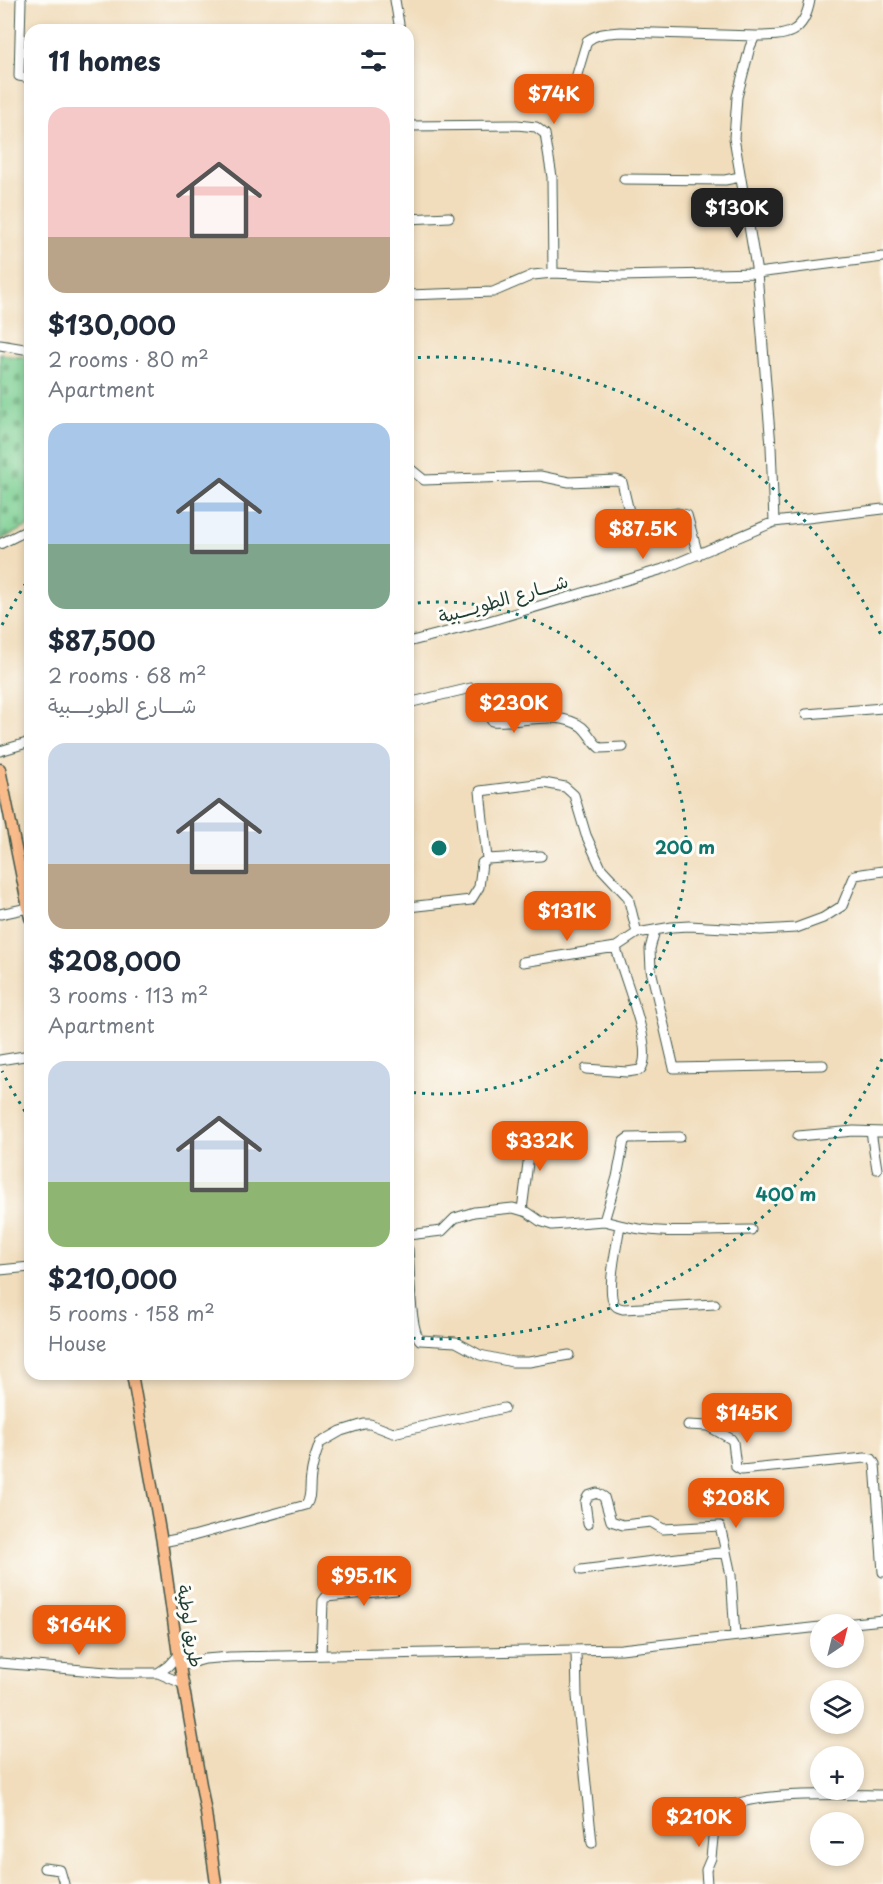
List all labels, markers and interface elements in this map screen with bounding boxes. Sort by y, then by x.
text: 11 homes [48,41,161,80]
icon: filters [357,44,390,77]
pin: $74K [518,74,590,125]
text: $74K [528,78,580,108]
icon: home [165,146,273,254]
pin: $130K [695,188,779,239]
text: $130K [705,192,769,222]
text: $130,000 [48,305,176,344]
text: 2 rooms · 80 m² [48,344,209,374]
text: Apartment [48,374,155,404]
icon: home [165,462,273,570]
pin: $87.5K [594,509,692,560]
text: $87.5K [609,513,677,543]
street label: شــــارع الطويــــبية [435,567,571,629]
text: $87,500 [48,621,155,660]
text: 2 rooms · 68 m² [48,660,207,690]
pin: $230K [472,683,556,734]
text: $230K [479,687,549,717]
text: شــــارع الطويــــبية [48,690,197,720]
icon: home [165,782,273,890]
text: 200 m [655,833,715,860]
centre of rings [429,838,449,858]
pin: $131K [525,891,609,942]
text: $131K [538,895,596,925]
text: $208,000 [48,941,181,980]
text: 3 rooms · 113 m² [48,980,208,1010]
text: Apartment [48,1010,155,1040]
icon: home [165,1100,273,1208]
pin: $332K [498,1121,582,1172]
text: $332K [506,1125,574,1155]
text: 400 m [756,1180,816,1207]
text: $210,000 [48,1259,177,1298]
text: 5 rooms · 158 m² [48,1298,215,1328]
text: House [48,1328,107,1358]
pin: $145K [705,1393,789,1444]
text: $145K [716,1397,778,1427]
pin: $208K [694,1478,778,1529]
text: $208K [702,1482,770,1512]
pin: $95.1K [315,1556,413,1607]
text: $95.1K [331,1560,397,1590]
street label: طريق لوطية [171,1583,211,1669]
pin: $164K [37,1605,121,1656]
text: $164K [47,1609,111,1639]
north arrow [810,1614,864,1668]
map controls [810,1614,864,1866]
button: layers [810,1680,864,1734]
button: + [810,1746,864,1800]
pin: $210K [657,1797,741,1848]
text: $210K [666,1801,732,1831]
button: − [810,1812,864,1866]

